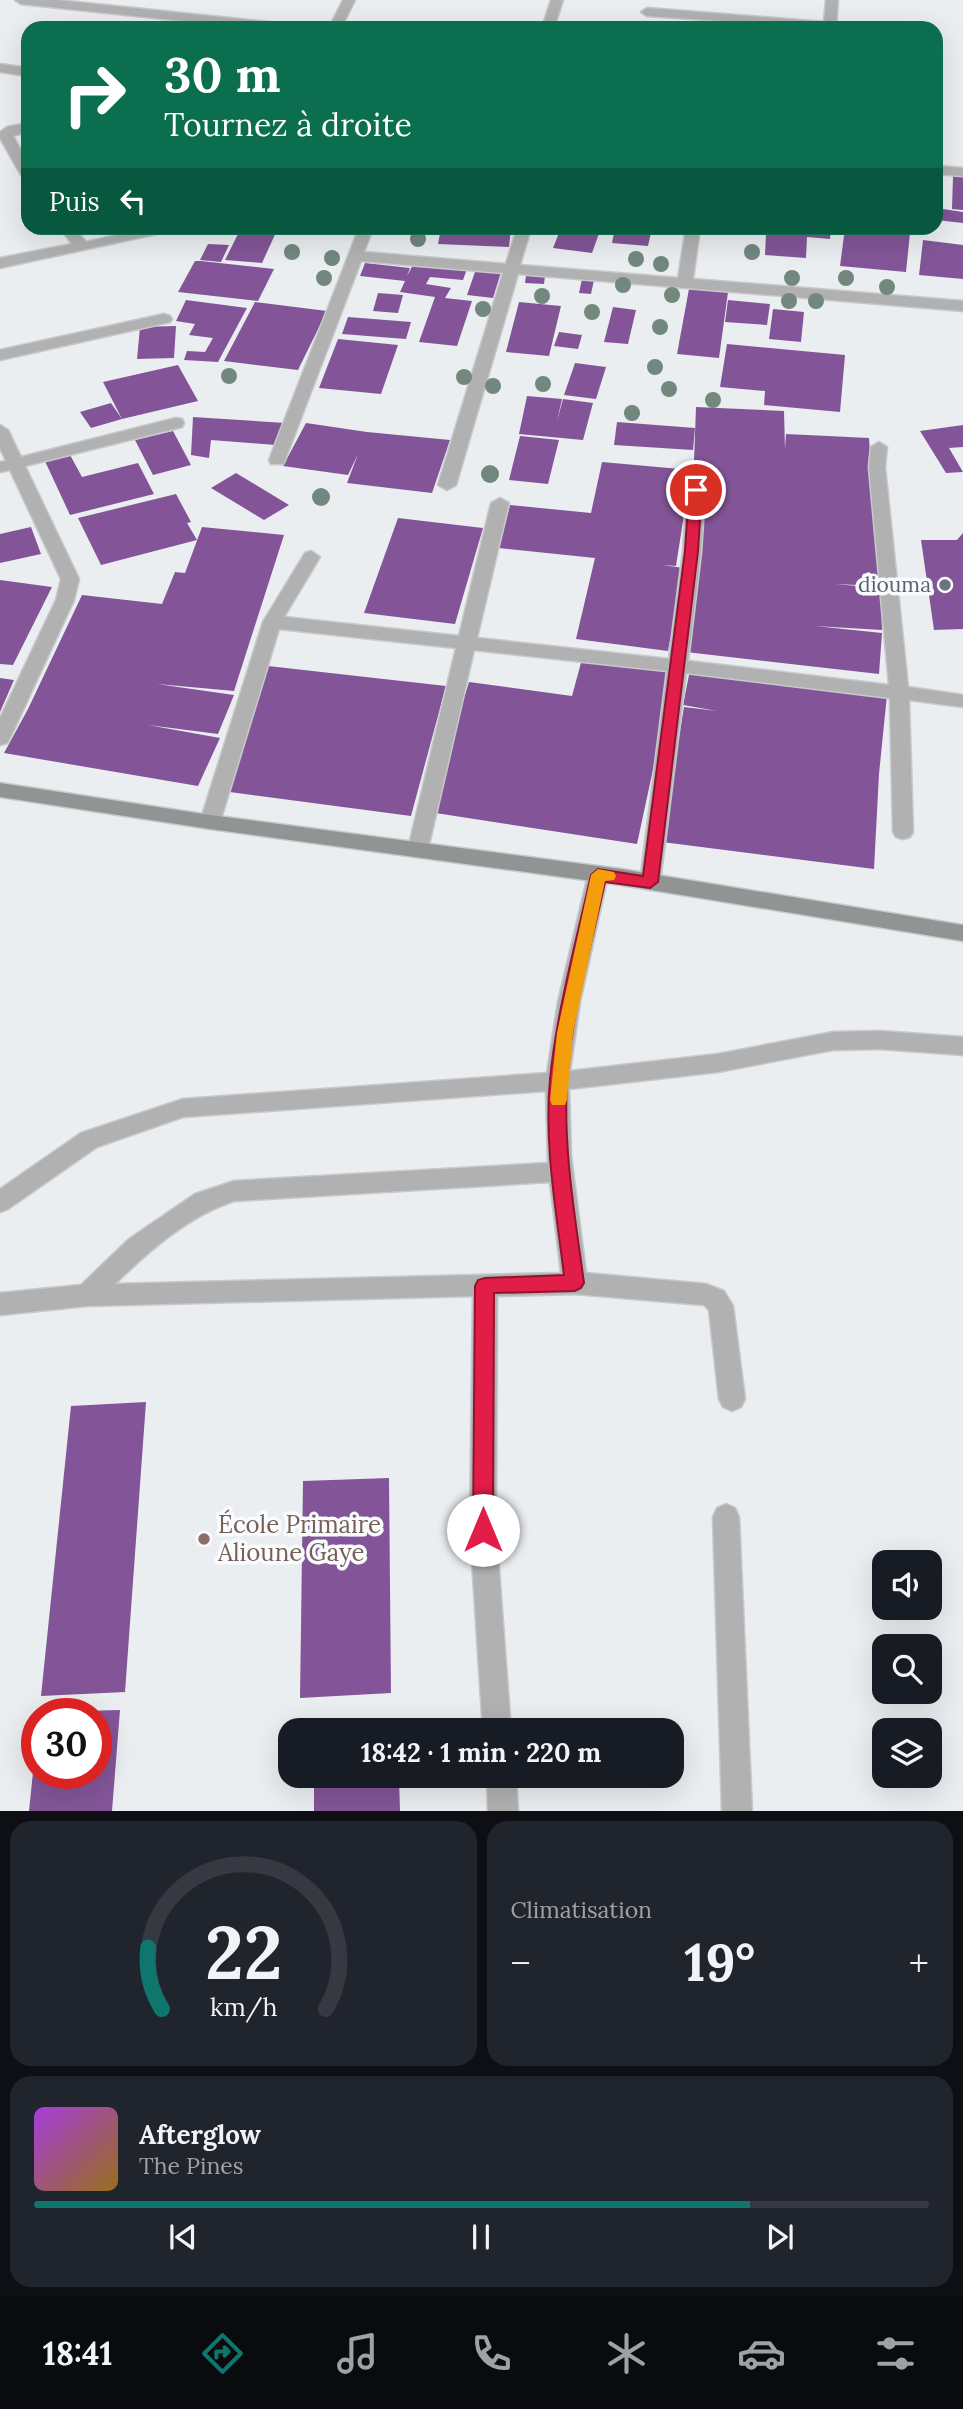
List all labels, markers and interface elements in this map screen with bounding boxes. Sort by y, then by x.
text: 30 m [164,43,281,105]
icon: right [49,49,140,140]
text: Tournez à droite [164,104,412,145]
icon: left [114,182,152,220]
text: Puis [49,185,100,218]
pin [666,460,726,520]
icon: arrive [677,471,715,509]
place label: diouma [858,571,931,598]
marker: diouma [937,577,953,593]
position arrow [446,1493,520,1567]
place label: École Primaire Alioune Gaye [217,1509,381,1568]
marker: École Primaire Alioune Gaye [196,1531,212,1547]
map controls [872,1550,942,1788]
button: sound [872,1550,942,1620]
button: search [872,1634,942,1704]
speed limit sign: 30 [21,1698,112,1789]
button: layers [872,1718,942,1788]
text: 18:42 · 1 min · 220 m [361,1736,601,1769]
text: Climatisation [511,1895,652,1924]
text: 22 [204,1907,282,2000]
text: 19° [684,1929,755,1995]
text: − [511,1939,531,1987]
text: + [909,1939,929,1987]
text: km/h [209,1991,277,2023]
text: Afterglow [139,2118,261,2151]
text: The Pines [139,2151,244,2180]
icon: previous [164,2218,202,2256]
icon: pause [462,2218,500,2256]
icon: next [761,2218,799,2256]
icon: directions [198,2329,247,2378]
icon: music [333,2329,382,2378]
icon: phone [467,2329,516,2378]
icon: climate [602,2329,651,2378]
icon: car [737,2329,786,2378]
icon: filters [871,2329,920,2378]
text: 18:41 [43,2333,113,2374]

